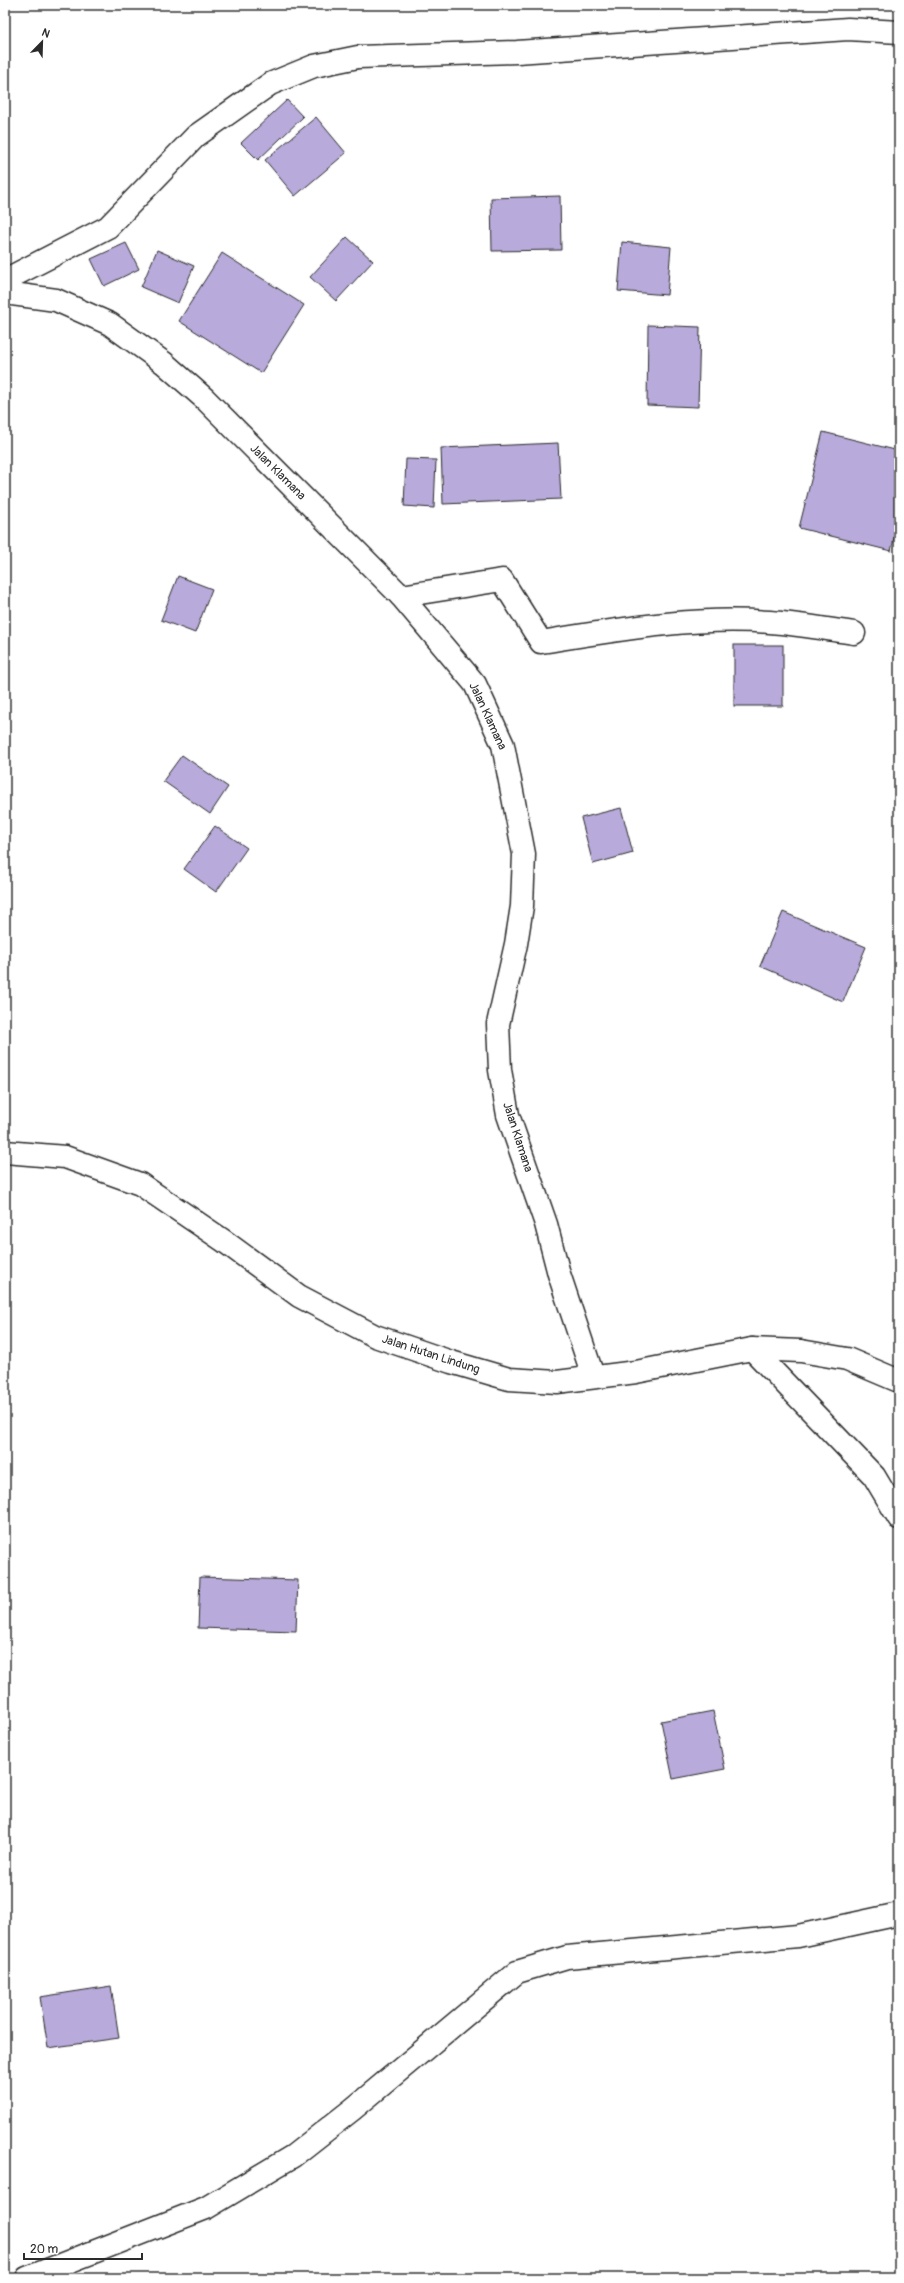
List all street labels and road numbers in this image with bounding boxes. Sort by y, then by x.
street label: Jalan Klamana [247,441,309,504]
street label: Jalan Klamana [465,680,510,753]
street label: Jalan Klamana [499,1100,536,1174]
street label: Jalan Hutan Lindung [380,1332,482,1377]

